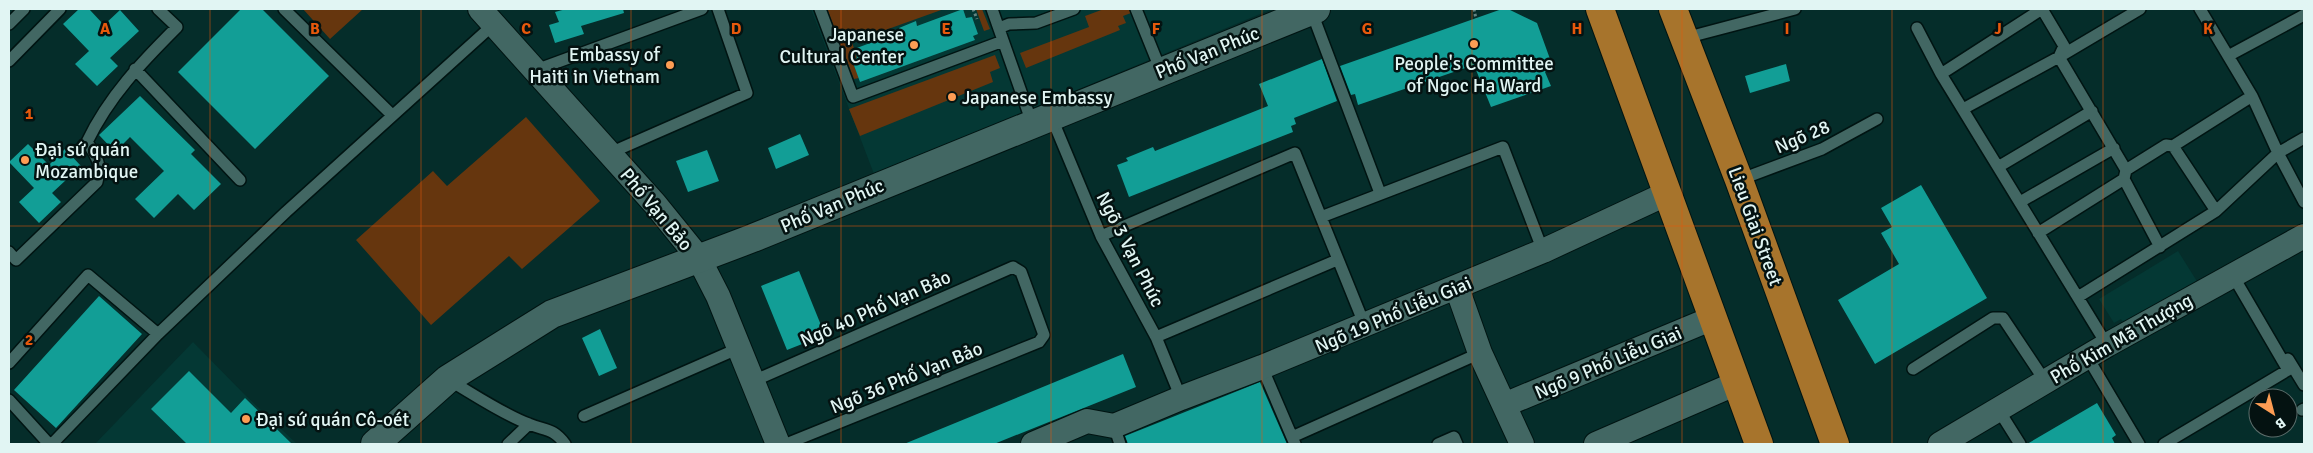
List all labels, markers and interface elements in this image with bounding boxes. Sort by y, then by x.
text: A [100,19,111,39]
text: B [310,19,320,39]
text: C [521,19,531,39]
text: D [731,19,742,39]
text: E [941,19,951,39]
text: F [1152,19,1161,39]
text: G [1362,19,1372,39]
text: H [1572,19,1582,39]
text: I [1784,19,1790,39]
text: J [1994,19,2002,39]
text: K [2203,19,2213,39]
street label: Phố Vạn Phúc [1152,21,1263,85]
place label: Japanese Cultural Center [779,23,904,69]
marker: People's Committee of Ngoc Ha Ward [1468,38,1480,50]
marker: Japanese Cultural Center [908,39,920,51]
place label: Embassy of Haiti in Vietnam [529,43,662,89]
place label: People's Committee of Ngoc Ha Ward [1394,52,1554,98]
marker: Embassy of Haiti in Vietnam [664,59,676,71]
place label: Japanese Embassy [962,86,1112,110]
marker: Japanese Embassy [946,91,958,103]
text: 1 [25,104,34,124]
street label: Ngõ 28 [1771,115,1834,159]
place label: Đại sứ quán Mozambique [35,138,138,184]
marker: Đại sứ quán Mozambique [19,154,31,166]
street label: Phố Vạn Bảo [615,163,698,256]
street label: Lieu Giai Street [1722,164,1788,289]
street label: Phố Vạn Phúc [777,173,888,238]
street label: Ngõ 3 Vạn Phúc [1091,188,1169,311]
street label: Ngõ 40 Phố Vạn Bảo [796,265,954,353]
street label: Ngõ 19 Phố Liễu Giai [1311,271,1475,359]
street label: Phố Kim Mã Thượng [2046,288,2197,389]
street label: Ngõ 9 Phố Liễu Giai [1531,321,1686,405]
text: 2 [25,330,33,350]
street label: Ngõ 36 Phố Vạn Bảo [827,336,986,419]
north arrow [2248,388,2298,438]
place label: Đại sứ quán Cô-oét [256,408,409,432]
marker: Đại sứ quán Cô-oét [240,413,252,425]
text: B [2272,414,2289,433]

